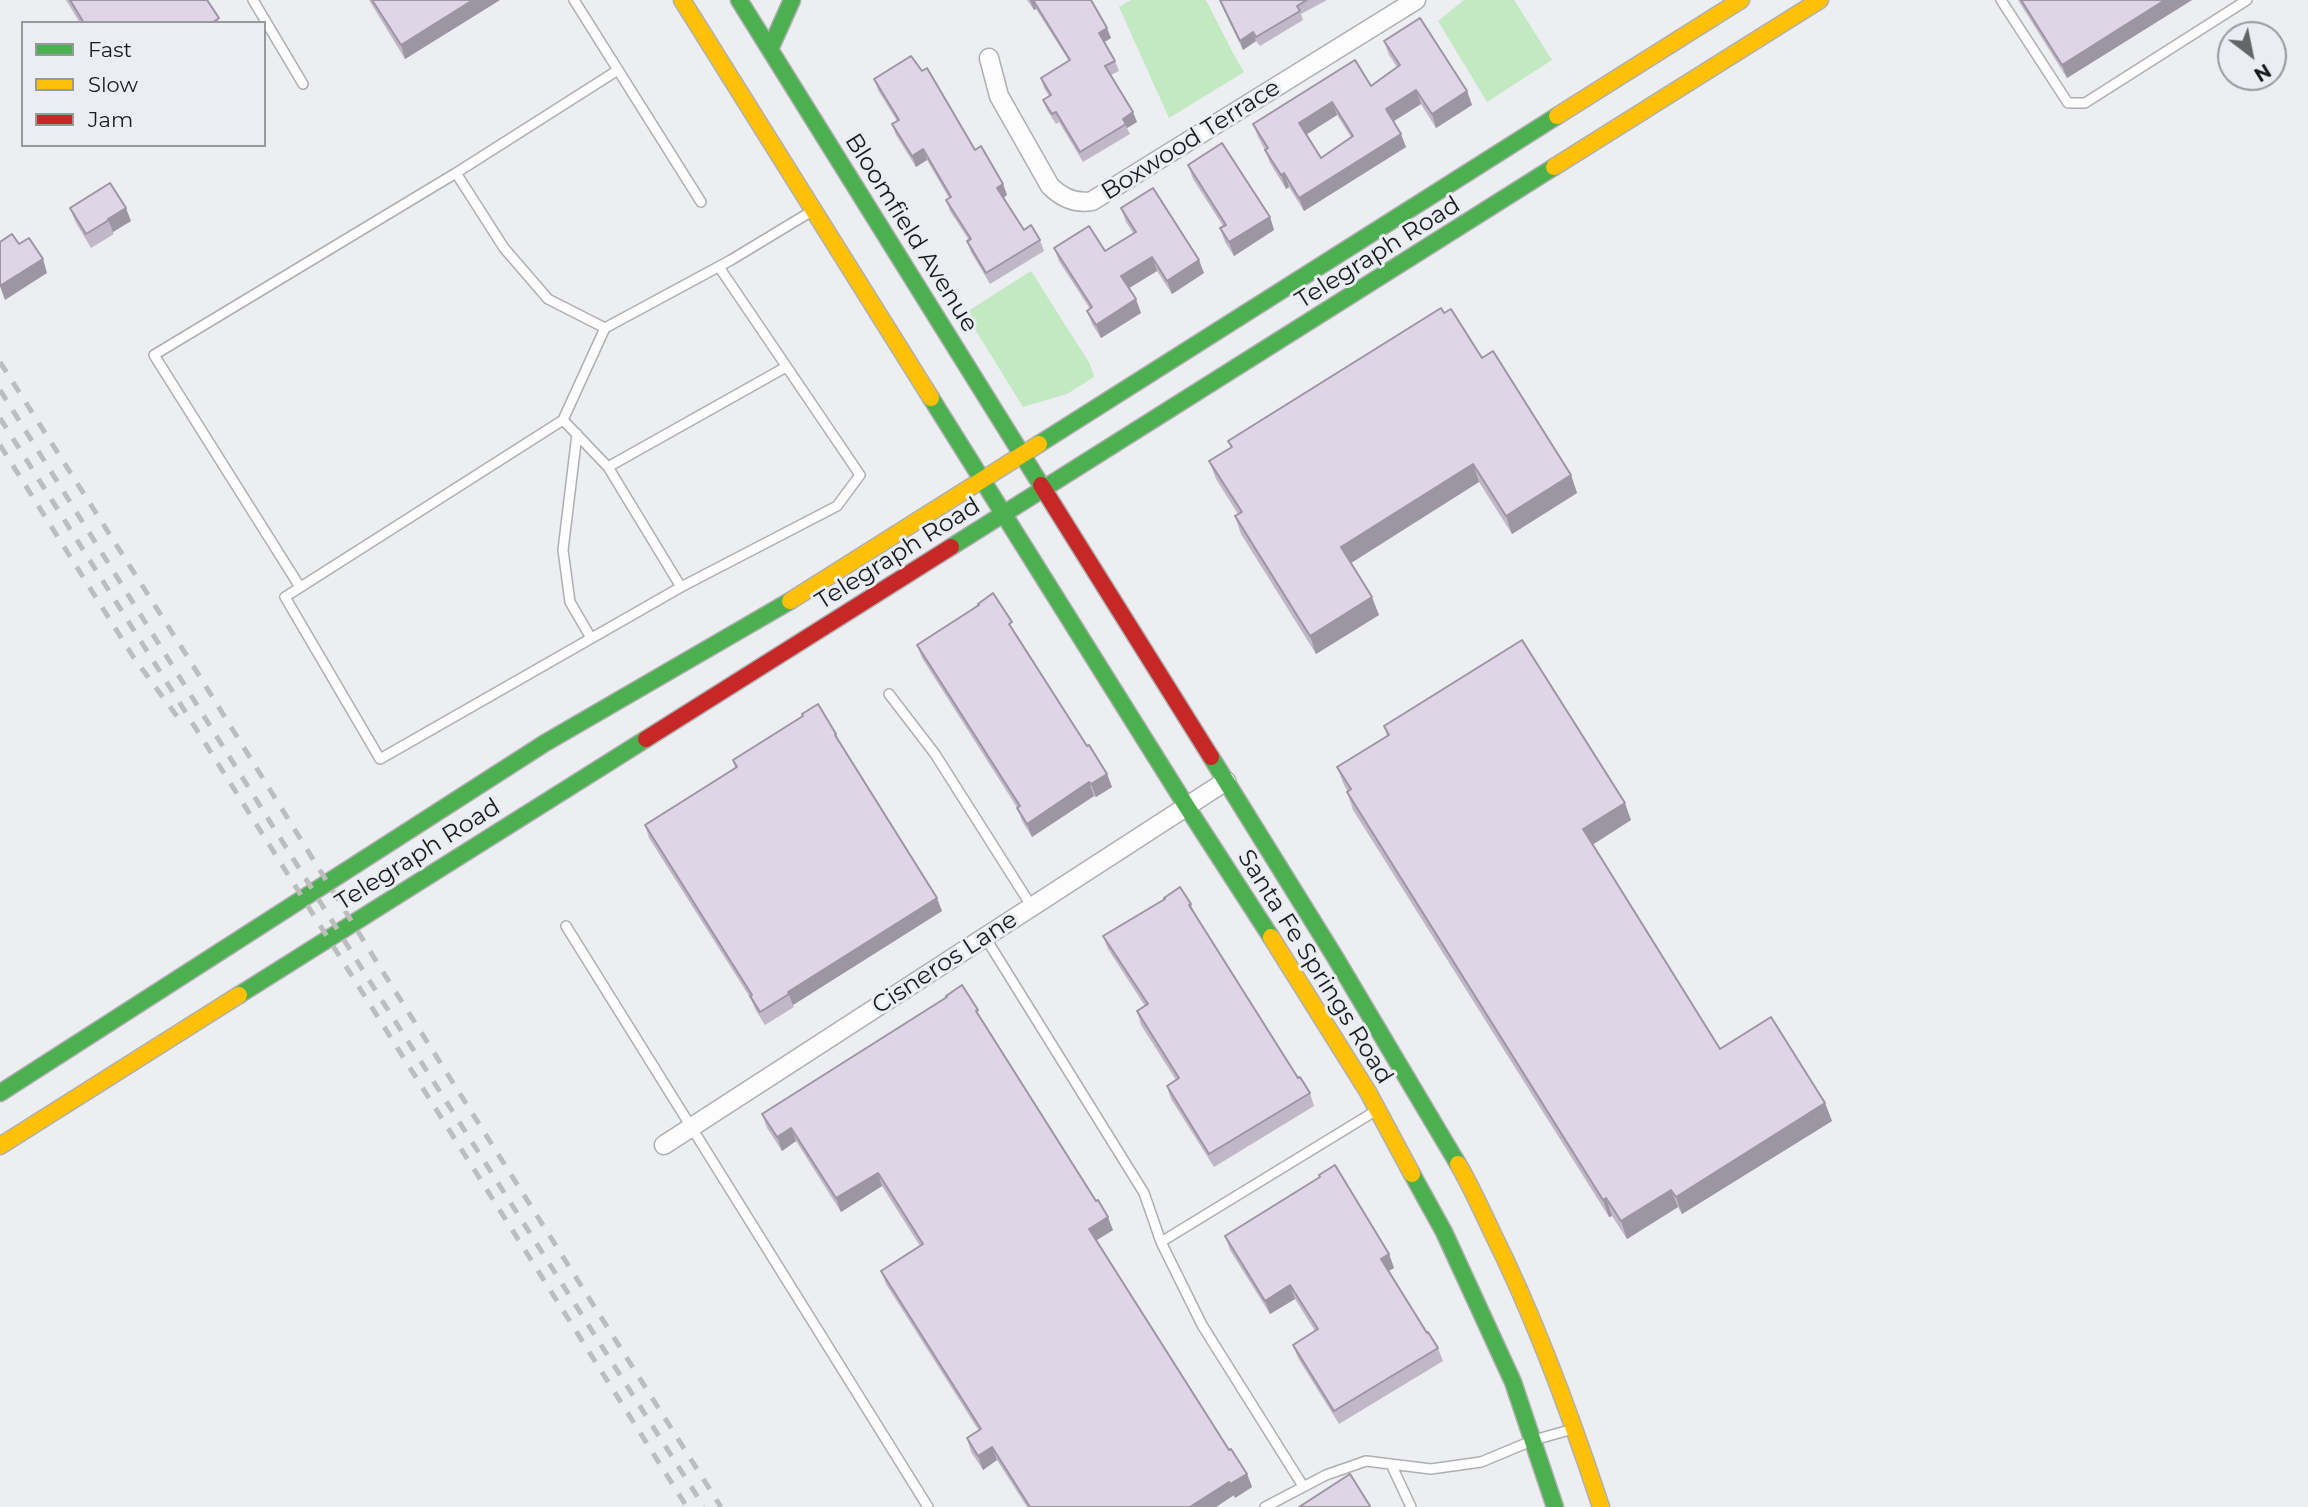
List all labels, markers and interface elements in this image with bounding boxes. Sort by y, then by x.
legend [21,21,266,147]
north arrow [2217,21,2287,91]
text: Fast [88,37,132,62]
text: N [2250,59,2275,86]
text: Slow [88,72,138,97]
street label: Boxwood Terrace [1096,73,1286,207]
text: Jam [88,107,133,132]
street label: Bloomfield Avenue [838,128,984,338]
street label: Telegraph Road [1290,191,1466,315]
street label: Telegraph Road [810,492,986,616]
street label: Telegraph Road [330,793,506,917]
street label: Santa Fe Springs Road [1231,845,1399,1089]
street label: Cisneros Lane [867,905,1023,1021]

